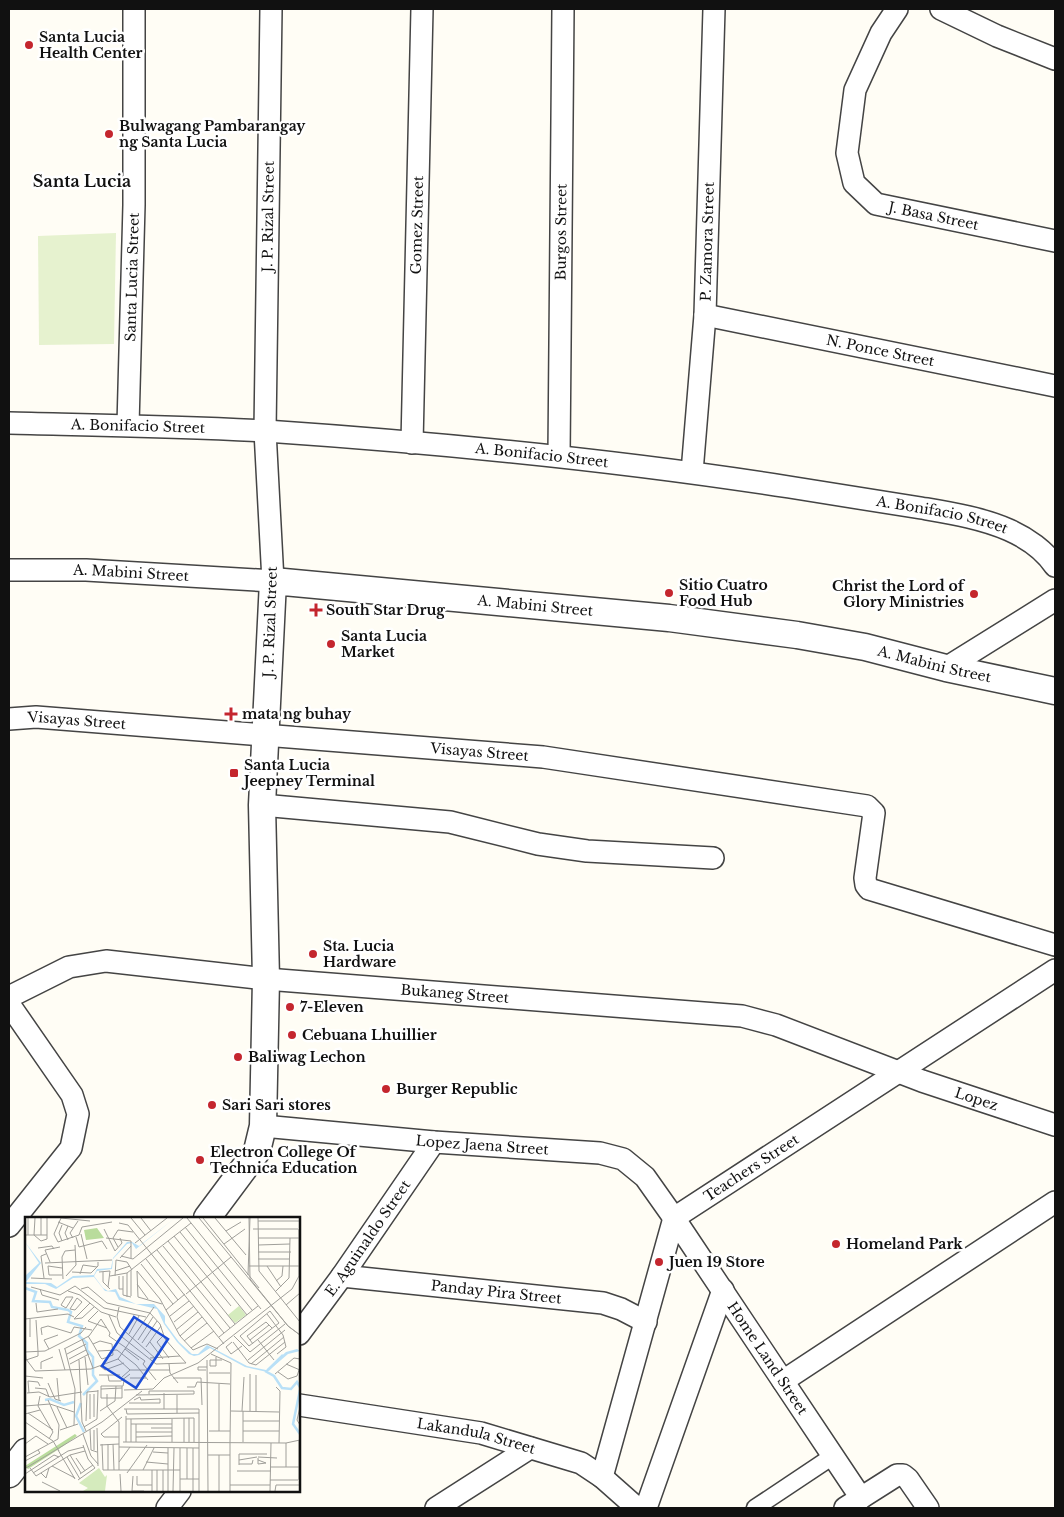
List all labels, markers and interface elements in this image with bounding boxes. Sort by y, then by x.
place label: Santa Lucia Health Center [39,28,143,62]
marker: Santa Lucia Health Center [23,39,35,51]
place label: Bulwagang Pambarangay ng Santa Lucia [119,117,306,151]
marker: Bulwagang Pambarangay ng Santa Lucia [103,128,115,140]
street label: J. P. Rizal Street [258,160,278,274]
district label: Santa Lucia [33,171,131,191]
street label: Gomez Street [407,175,427,274]
street label: P. Zamora Street [696,181,718,302]
street label: Burgos Street [552,183,570,280]
street label: J. Basa Street [885,197,981,234]
street label: Santa Lucia Street [121,212,143,342]
street label: N. Ponce Street [825,331,937,370]
street label: A. Bonifacio Street [70,415,206,437]
street label: A. Bonifacio Street [473,439,610,471]
street label: A. Bonifacio Street [874,492,1011,538]
street label: A. Mabini Street [72,561,190,585]
street label: J. P. Rizal Street [259,565,281,680]
place label: Sitio Cuatro Food Hub [679,576,768,610]
place label: Christ the Lord of Glory Ministries [832,577,966,611]
marker: Sitio Cuatro Food Hub [663,587,675,599]
marker: Christ the Lord of Glory Ministries [968,588,980,600]
street label: A. Mabini Street [476,591,595,620]
place label: South Star Drug [326,601,445,619]
marker: South Star Drug [310,604,322,616]
place label: Santa Lucia Market [341,627,427,661]
marker: Santa Lucia Market [325,638,337,650]
street label: A. Mabini Street [875,641,993,686]
place label: mata ng buhay [242,705,352,723]
marker: mata ng buhay [224,707,238,721]
street label: Visayas Street [26,708,127,733]
street label: Visayas Street [429,739,530,765]
place label: Santa Lucia Jeepney Terminal [241,756,375,790]
marker: Santa Lucia Jeepney Terminal [228,767,240,779]
place label: Sta. Lucia Hardware [323,937,396,971]
marker: Sta. Lucia Hardware [307,948,319,960]
street label: Bukaneg Street [400,981,510,1007]
place label: 7-Eleven [300,998,364,1016]
marker: 7-Eleven [284,1001,296,1013]
place label: Cebuana Lhuillier [302,1026,437,1044]
marker: Cebuana Lhuillier [286,1029,298,1041]
place label: Baliwag Lechon [248,1048,366,1066]
marker: Baliwag Lechon [232,1051,244,1063]
place label: Burger Republic [396,1080,518,1098]
marker: Burger Republic [380,1083,392,1095]
street label: Lopez [952,1083,1001,1115]
place label: Sari Sari stores [222,1096,331,1114]
marker: Sari Sari stores [206,1099,218,1111]
street label: Teachers Street [700,1130,803,1205]
street label: Lopez Jaena Street [415,1131,550,1159]
place label: Electron College Of Technica Education [210,1143,358,1177]
marker: Electron College Of Technica Education [194,1154,206,1166]
street label: E. Aguinaldo Street [321,1176,415,1300]
inset map [25,1217,300,1492]
place label: Homeland Park [846,1235,963,1253]
marker: Homeland Park [830,1238,842,1250]
place label: Juen 19 Store [666,1253,765,1271]
marker: Juen 19 Store [653,1256,665,1268]
street label: Panday Pira Street [430,1276,563,1308]
street label: Home Land Street [723,1298,812,1419]
street label: Lakandula Street [416,1414,538,1458]

